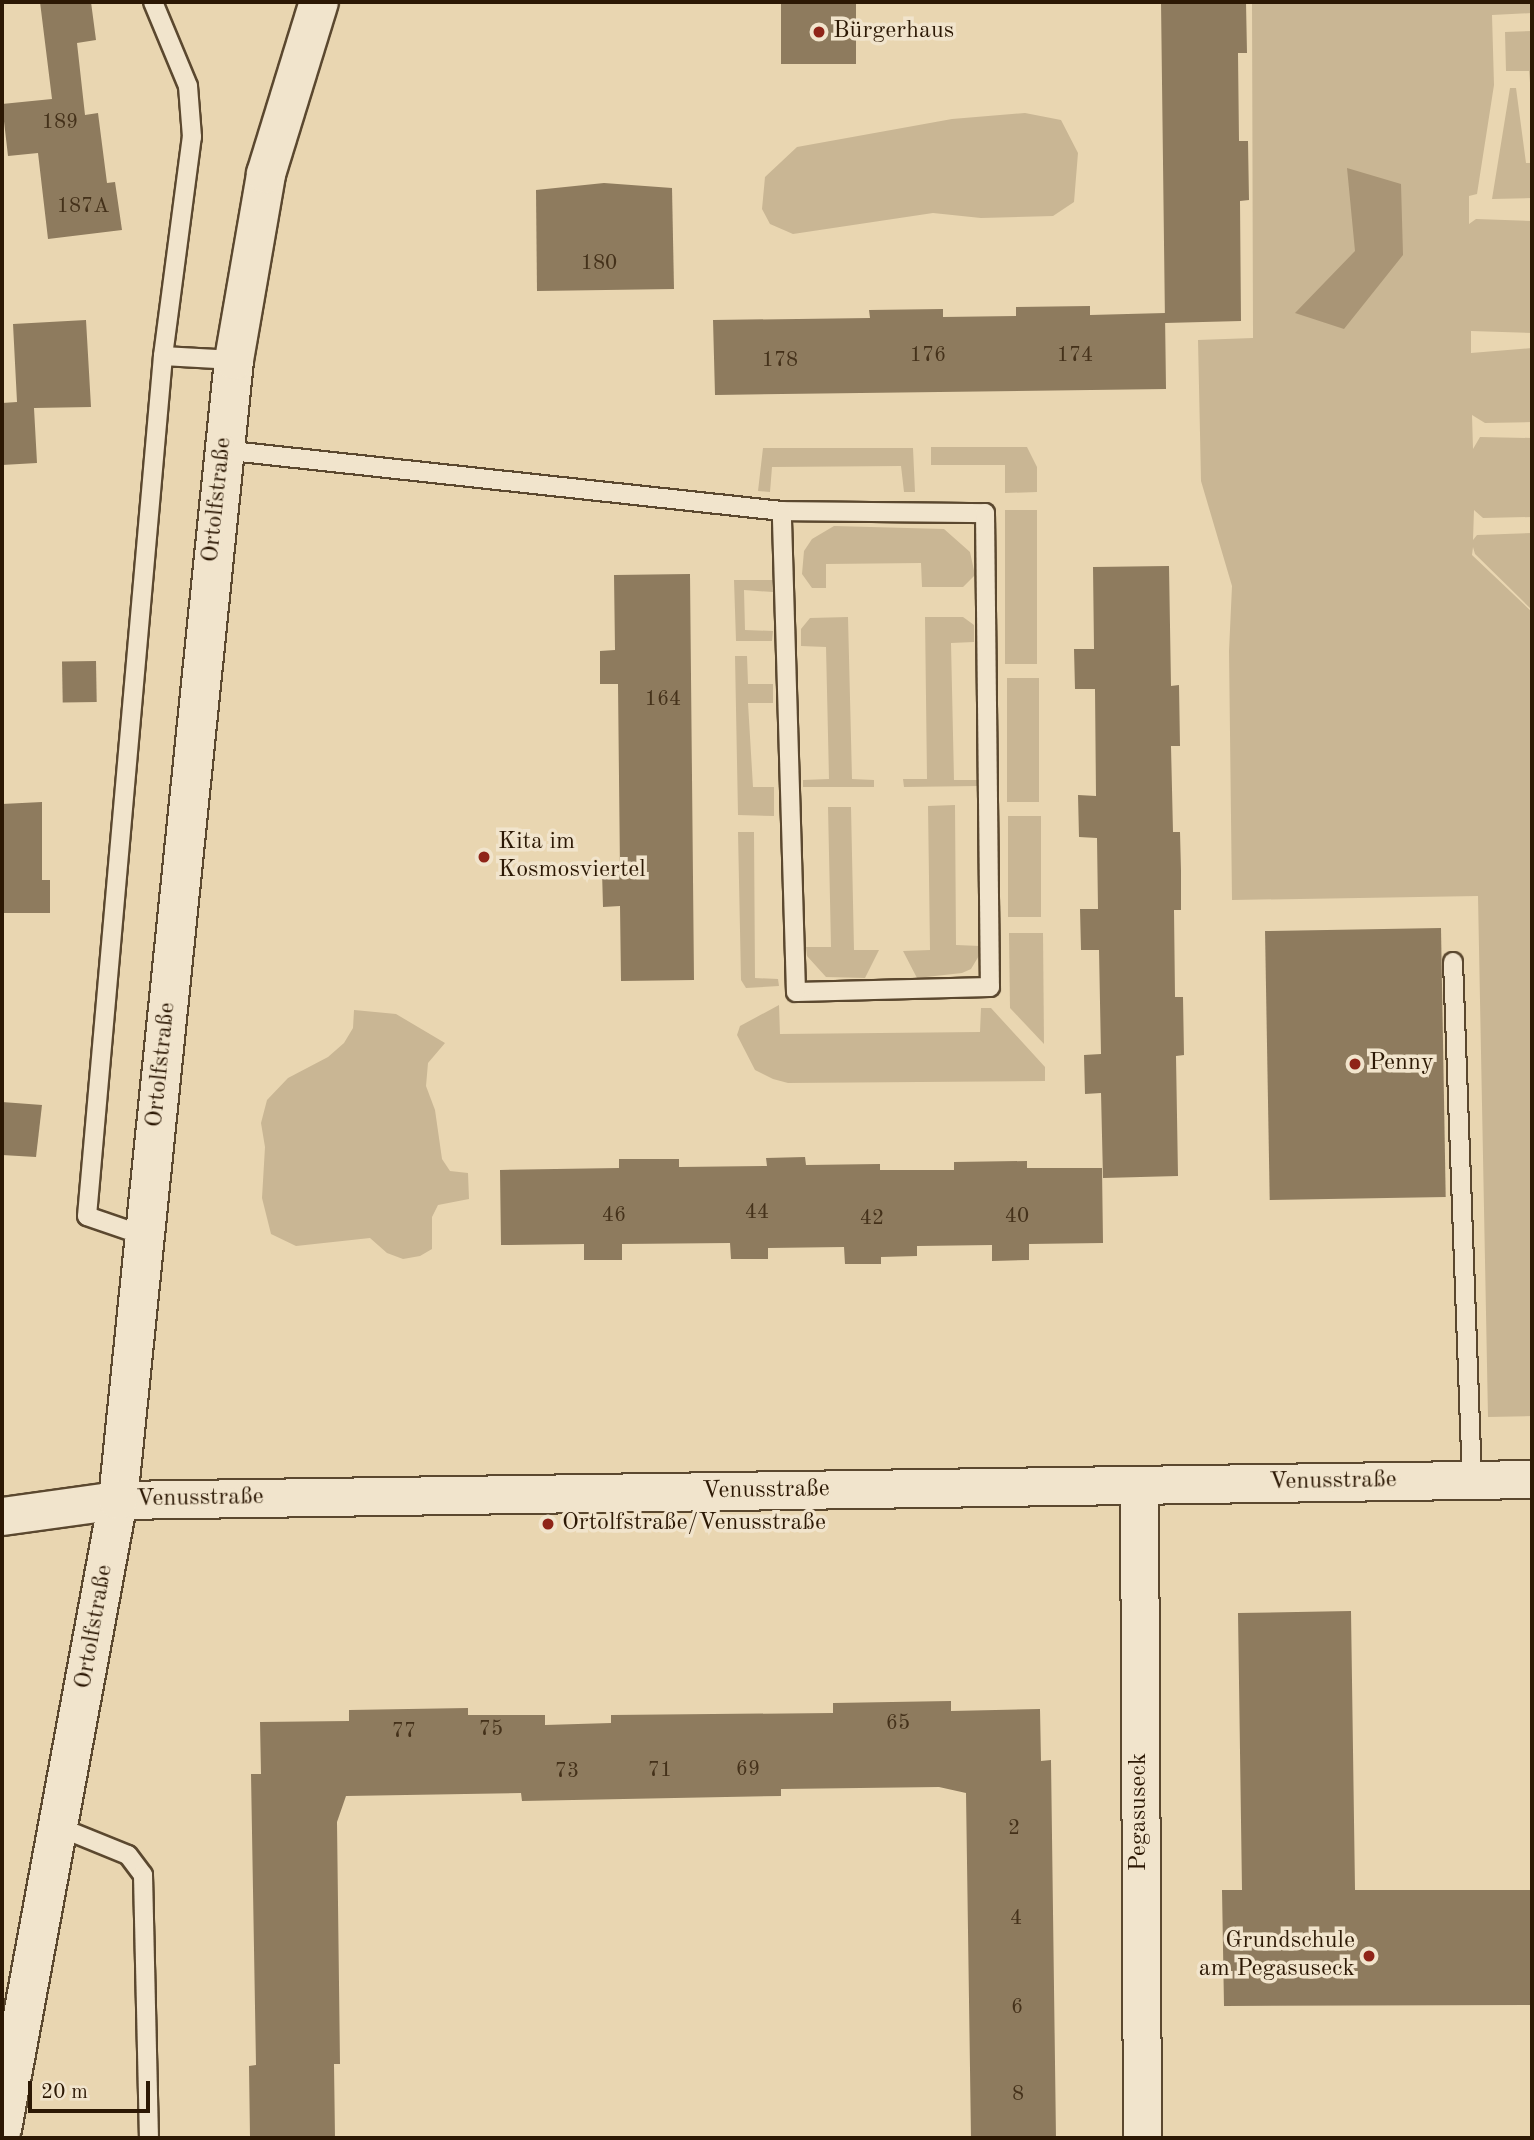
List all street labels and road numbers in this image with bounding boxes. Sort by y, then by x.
street label: Ortolfstraße [197,436,239,564]
street label: Ortolfstraße [141,1001,183,1129]
street label: Venusstraße [1269,1466,1397,1498]
street label: Venusstraße [702,1475,830,1507]
street label: Venusstraße [136,1483,264,1515]
street label: Ortolfstraße [70,1563,120,1691]
street label: Pegasuseck [1126,1753,1154,1871]

